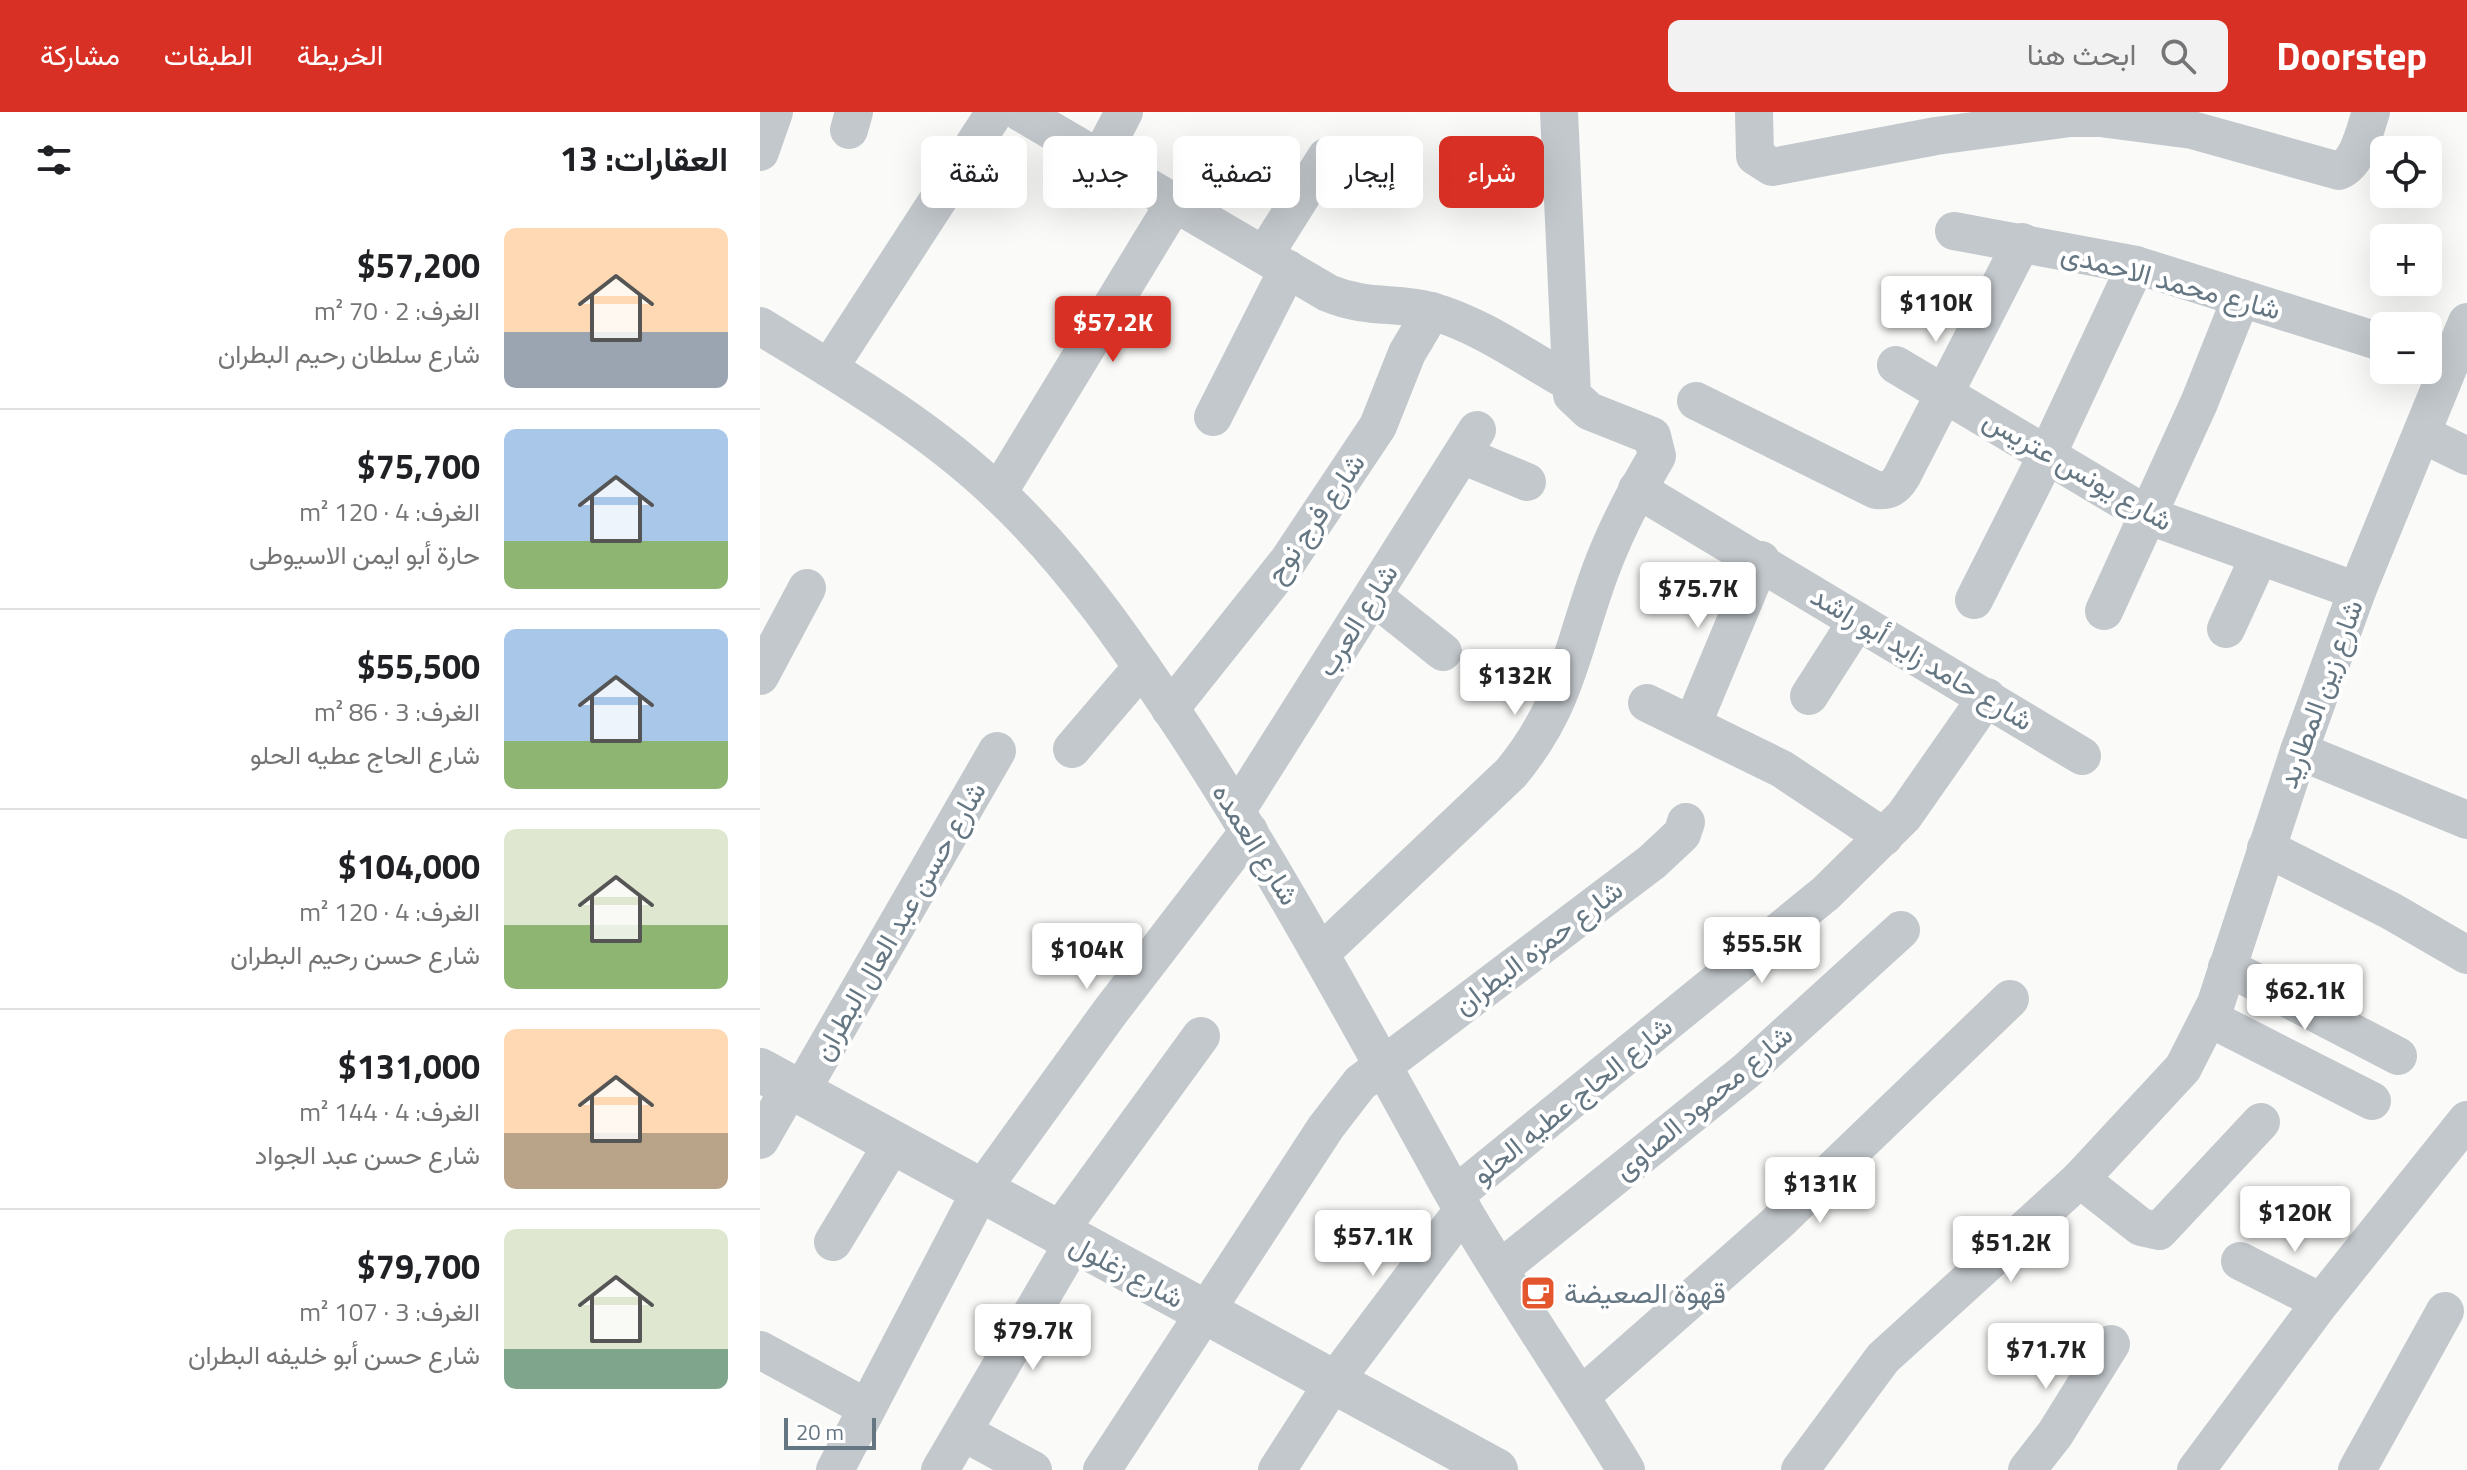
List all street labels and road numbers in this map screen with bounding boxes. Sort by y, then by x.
street label: شارع محمد الاحمدى [2057,231,2286,330]
street label: شارع يونس عتريس [1975,398,2181,541]
street label: شارع فرج نوح [1254,444,1375,592]
street label: شارع العرب [1305,555,1408,685]
street label: شارع حامد زايد أبو راشد [1803,574,2042,741]
street label: شارع زين المطاريد [2265,593,2374,794]
street label: شارع حسن عبد العال البطران [801,773,996,1068]
street label: شارع العمده [1202,774,1311,913]
street label: شارع حمزه البطران [1444,868,1632,1025]
street label: شارع الحاج عطيه الحلو [1462,1005,1681,1194]
street label: شارع محمود الصاوى [1604,1014,1802,1190]
street label: شارع زغلول [1063,1223,1192,1319]

